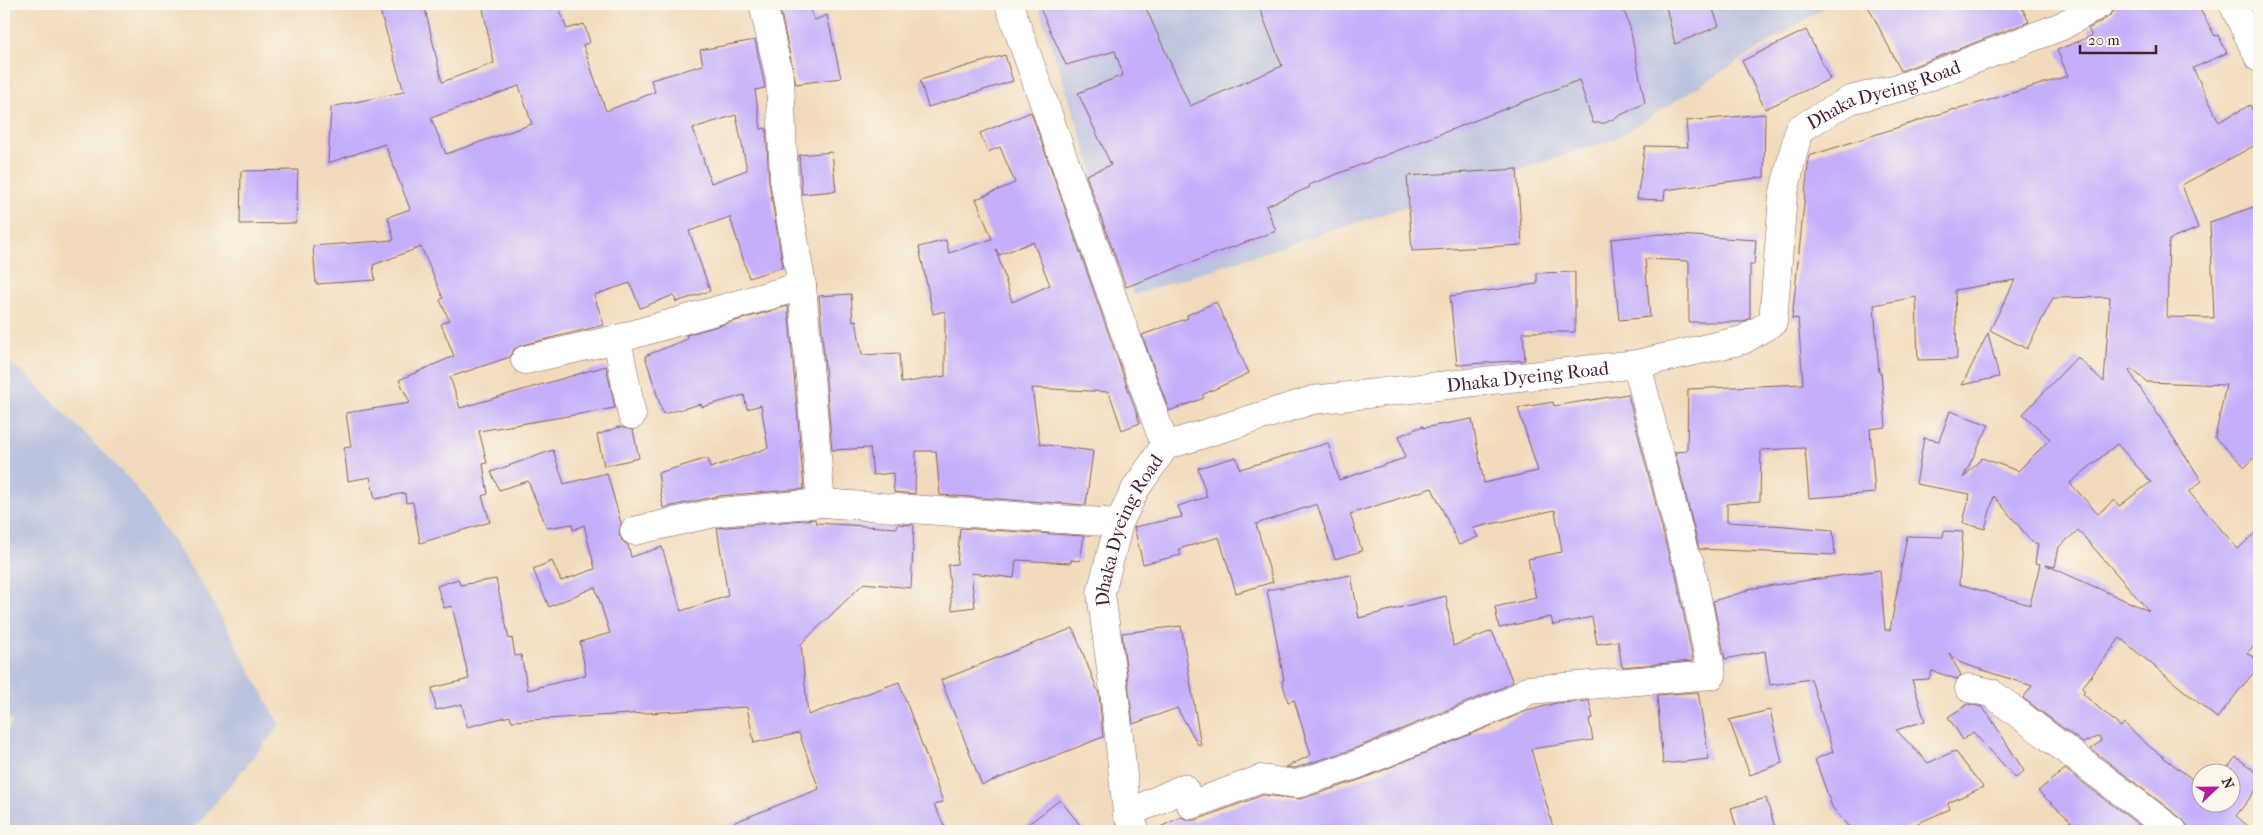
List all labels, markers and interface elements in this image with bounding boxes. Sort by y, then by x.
scale bar [2080,22,2157,54]
text: 20 m [2088,31,2120,49]
street label: Dhaka Dyeing Road [1803,56,1964,134]
street label: Dhaka Dyeing Road [1445,357,1611,397]
street label: Dhaka Dyeing Road [1091,450,1168,608]
north arrow [2190,762,2240,812]
text: N [2218,775,2238,792]

